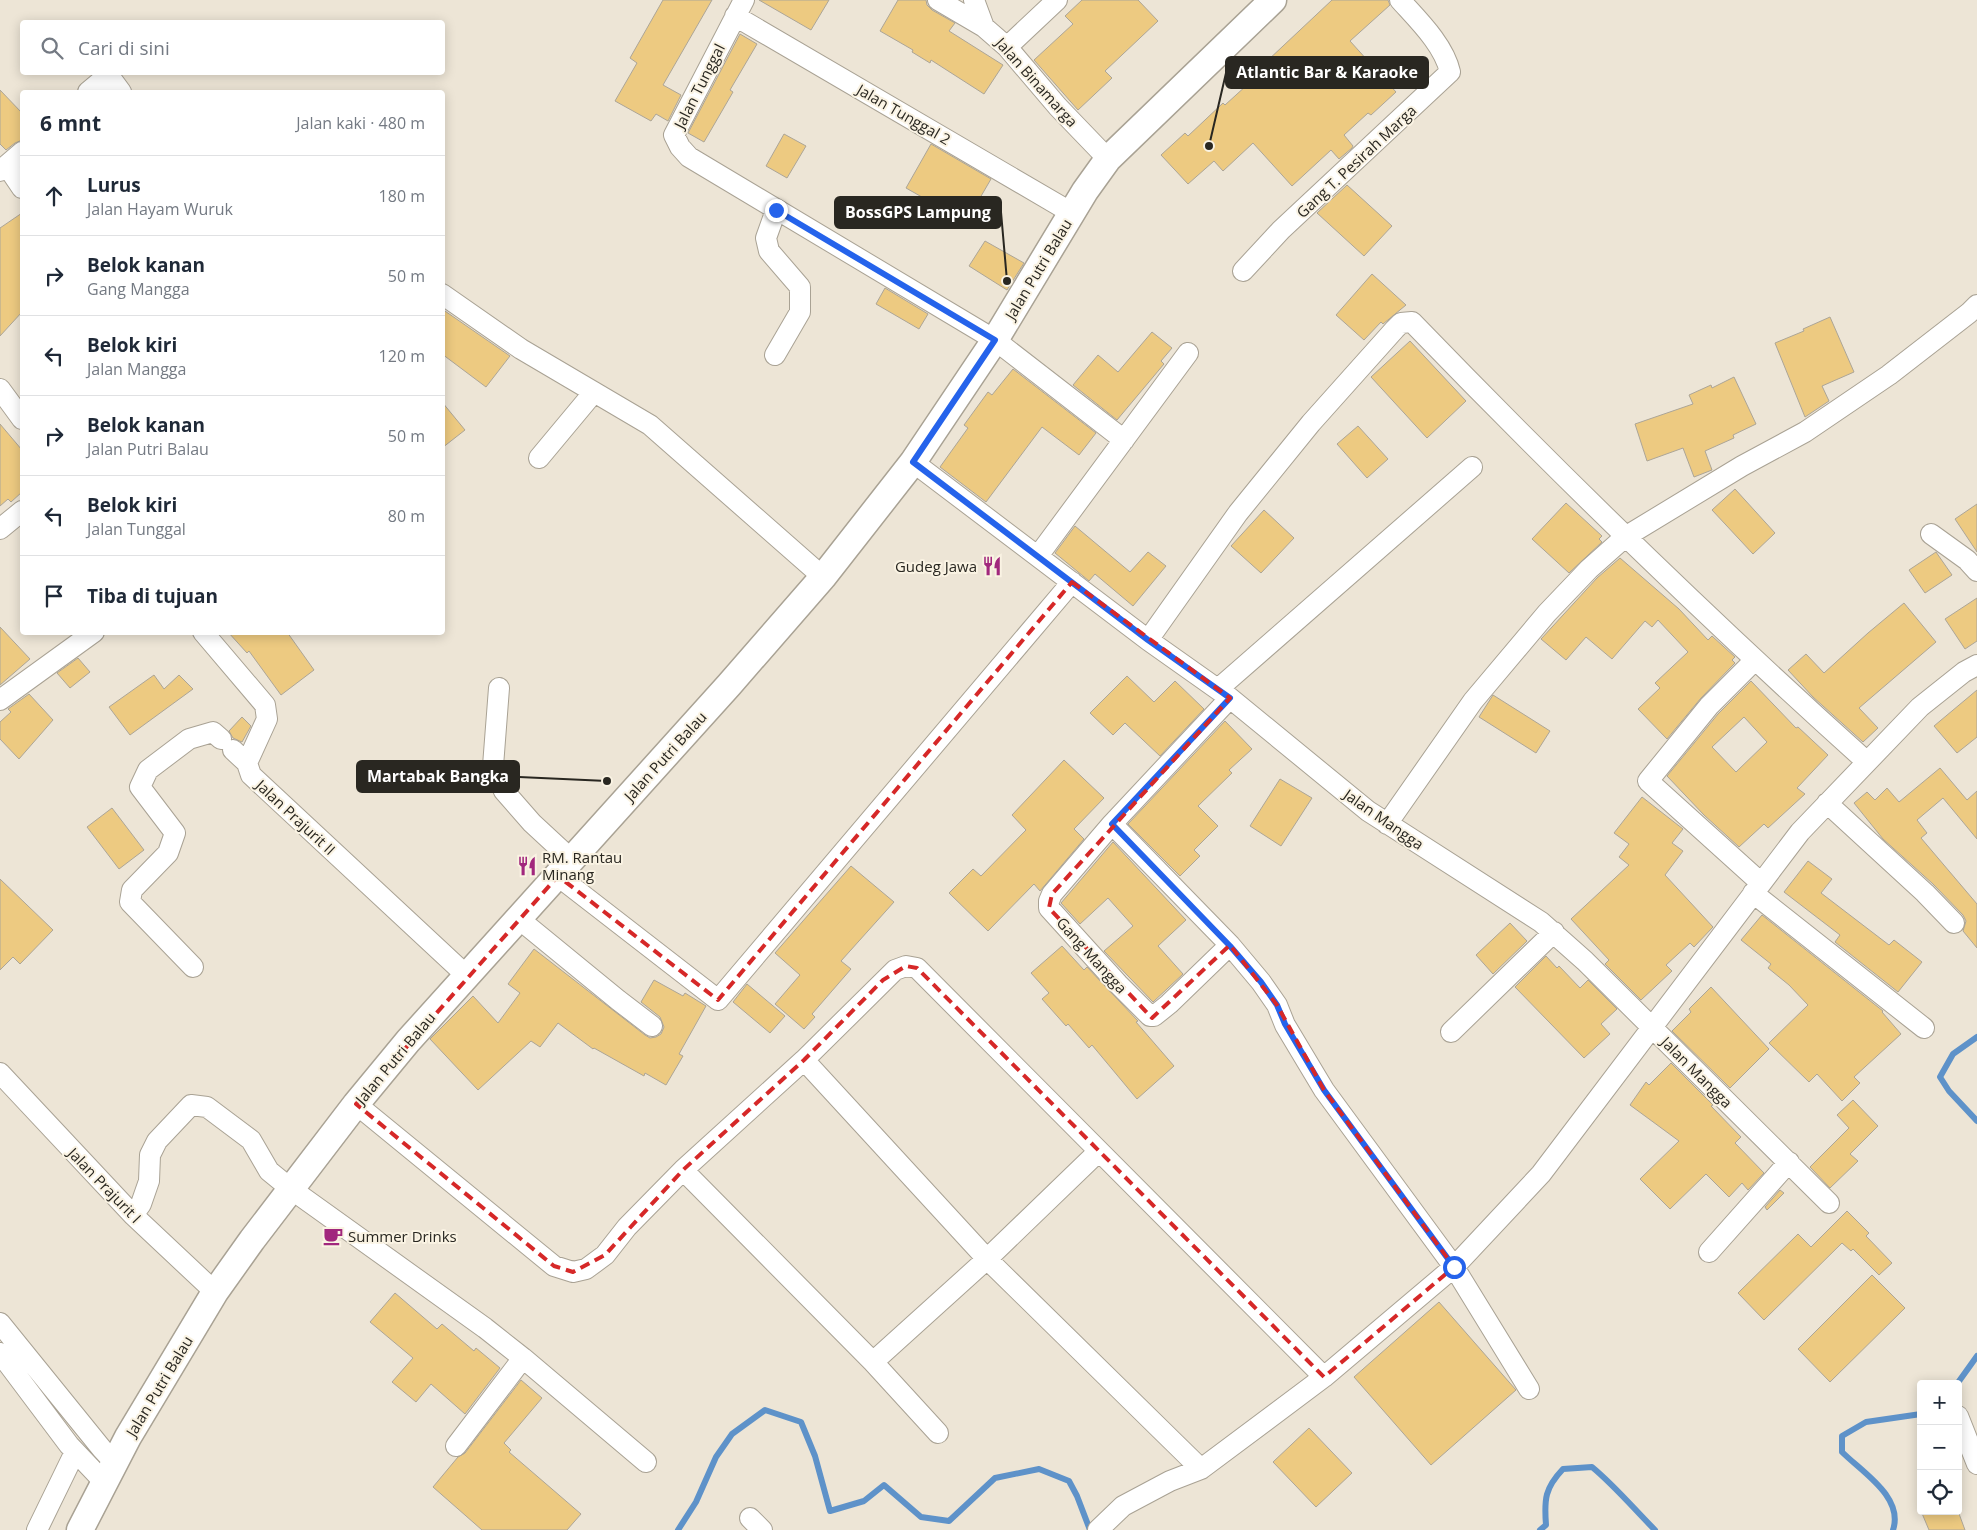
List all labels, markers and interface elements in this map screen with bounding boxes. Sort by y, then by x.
search box [20,20,445,75]
street label: Jalan Binamarga [990,32,1082,131]
icon: search [38,34,66,62]
text: Cari di sini [78,35,170,61]
street label: Jalan Tunggal [668,40,729,134]
callout: Atlantic Bar & Karaoke [1226,57,1428,88]
text: Atlantic Bar & Karaoke [1236,61,1418,83]
street label: Jalan Tunggal 2 [852,78,955,149]
street label: Gang T. Pesirah Marga [1292,100,1420,222]
text: 6 mnt [40,109,101,137]
text: Jalan kaki · 480 m [296,112,425,134]
text: Lurus [87,172,141,198]
icon: ahead [40,182,68,210]
text: 180 m [379,185,425,207]
callout: BossGPS Lampung [835,197,1001,228]
text: Jalan Hayam Wuruk [87,198,233,220]
route end [765,199,788,222]
text: BossGPS Lampung [845,201,991,223]
street label: Jalan Putri Balau [999,215,1076,325]
text: Belok kanan [87,252,205,278]
icon: right [40,262,68,290]
text: 50 m [388,265,425,287]
text: Gang Mangga [87,278,190,300]
text: Belok kiri [87,332,177,358]
icon: left [40,342,68,370]
text: 120 m [379,345,425,367]
text: Jalan Mangga [87,358,186,380]
text: Belok kanan [87,412,205,438]
icon: right [40,422,68,450]
text: 50 m [388,425,425,447]
text: Jalan Putri Balau [87,438,209,460]
text: Belok kiri [87,492,177,518]
icon: left [40,502,68,530]
text: 80 m [388,505,425,527]
text: Jalan Tunggal [87,518,186,540]
restaurant icon: Gudeg Jawa [981,555,1003,577]
place label: Gudeg Jawa [895,556,977,576]
icon: arrive [40,582,68,610]
text: Tiba di tujuan [87,583,218,609]
street label: Jalan Putri Balau [618,707,711,807]
callout: Martabak Bangka [357,761,519,792]
text: Martabak Bangka [367,765,509,787]
street label: Jalan Prajurit II [251,774,340,859]
street label: Jalan Mangga [1338,783,1428,854]
place label: RM. Rantau Minang [542,847,622,884]
restaurant icon: RM. Rantau Minang [516,855,538,877]
street label: Gang Mangga [1052,913,1132,997]
street label: Jalan Putri Balau [349,1008,439,1110]
street label: Jalan Mangga [1656,1031,1737,1112]
street label: Jalan Prajurit I [63,1142,146,1227]
cafe icon: Summer Drinks [322,1225,344,1247]
place label: Summer Drinks [348,1226,457,1246]
route start [1443,1256,1466,1279]
street label: Jalan Putri Balau [120,1332,197,1442]
map controls [1917,1380,1962,1515]
button: + [1917,1380,1962,1425]
button: − [1917,1425,1962,1470]
button: locate [1917,1470,1962,1515]

